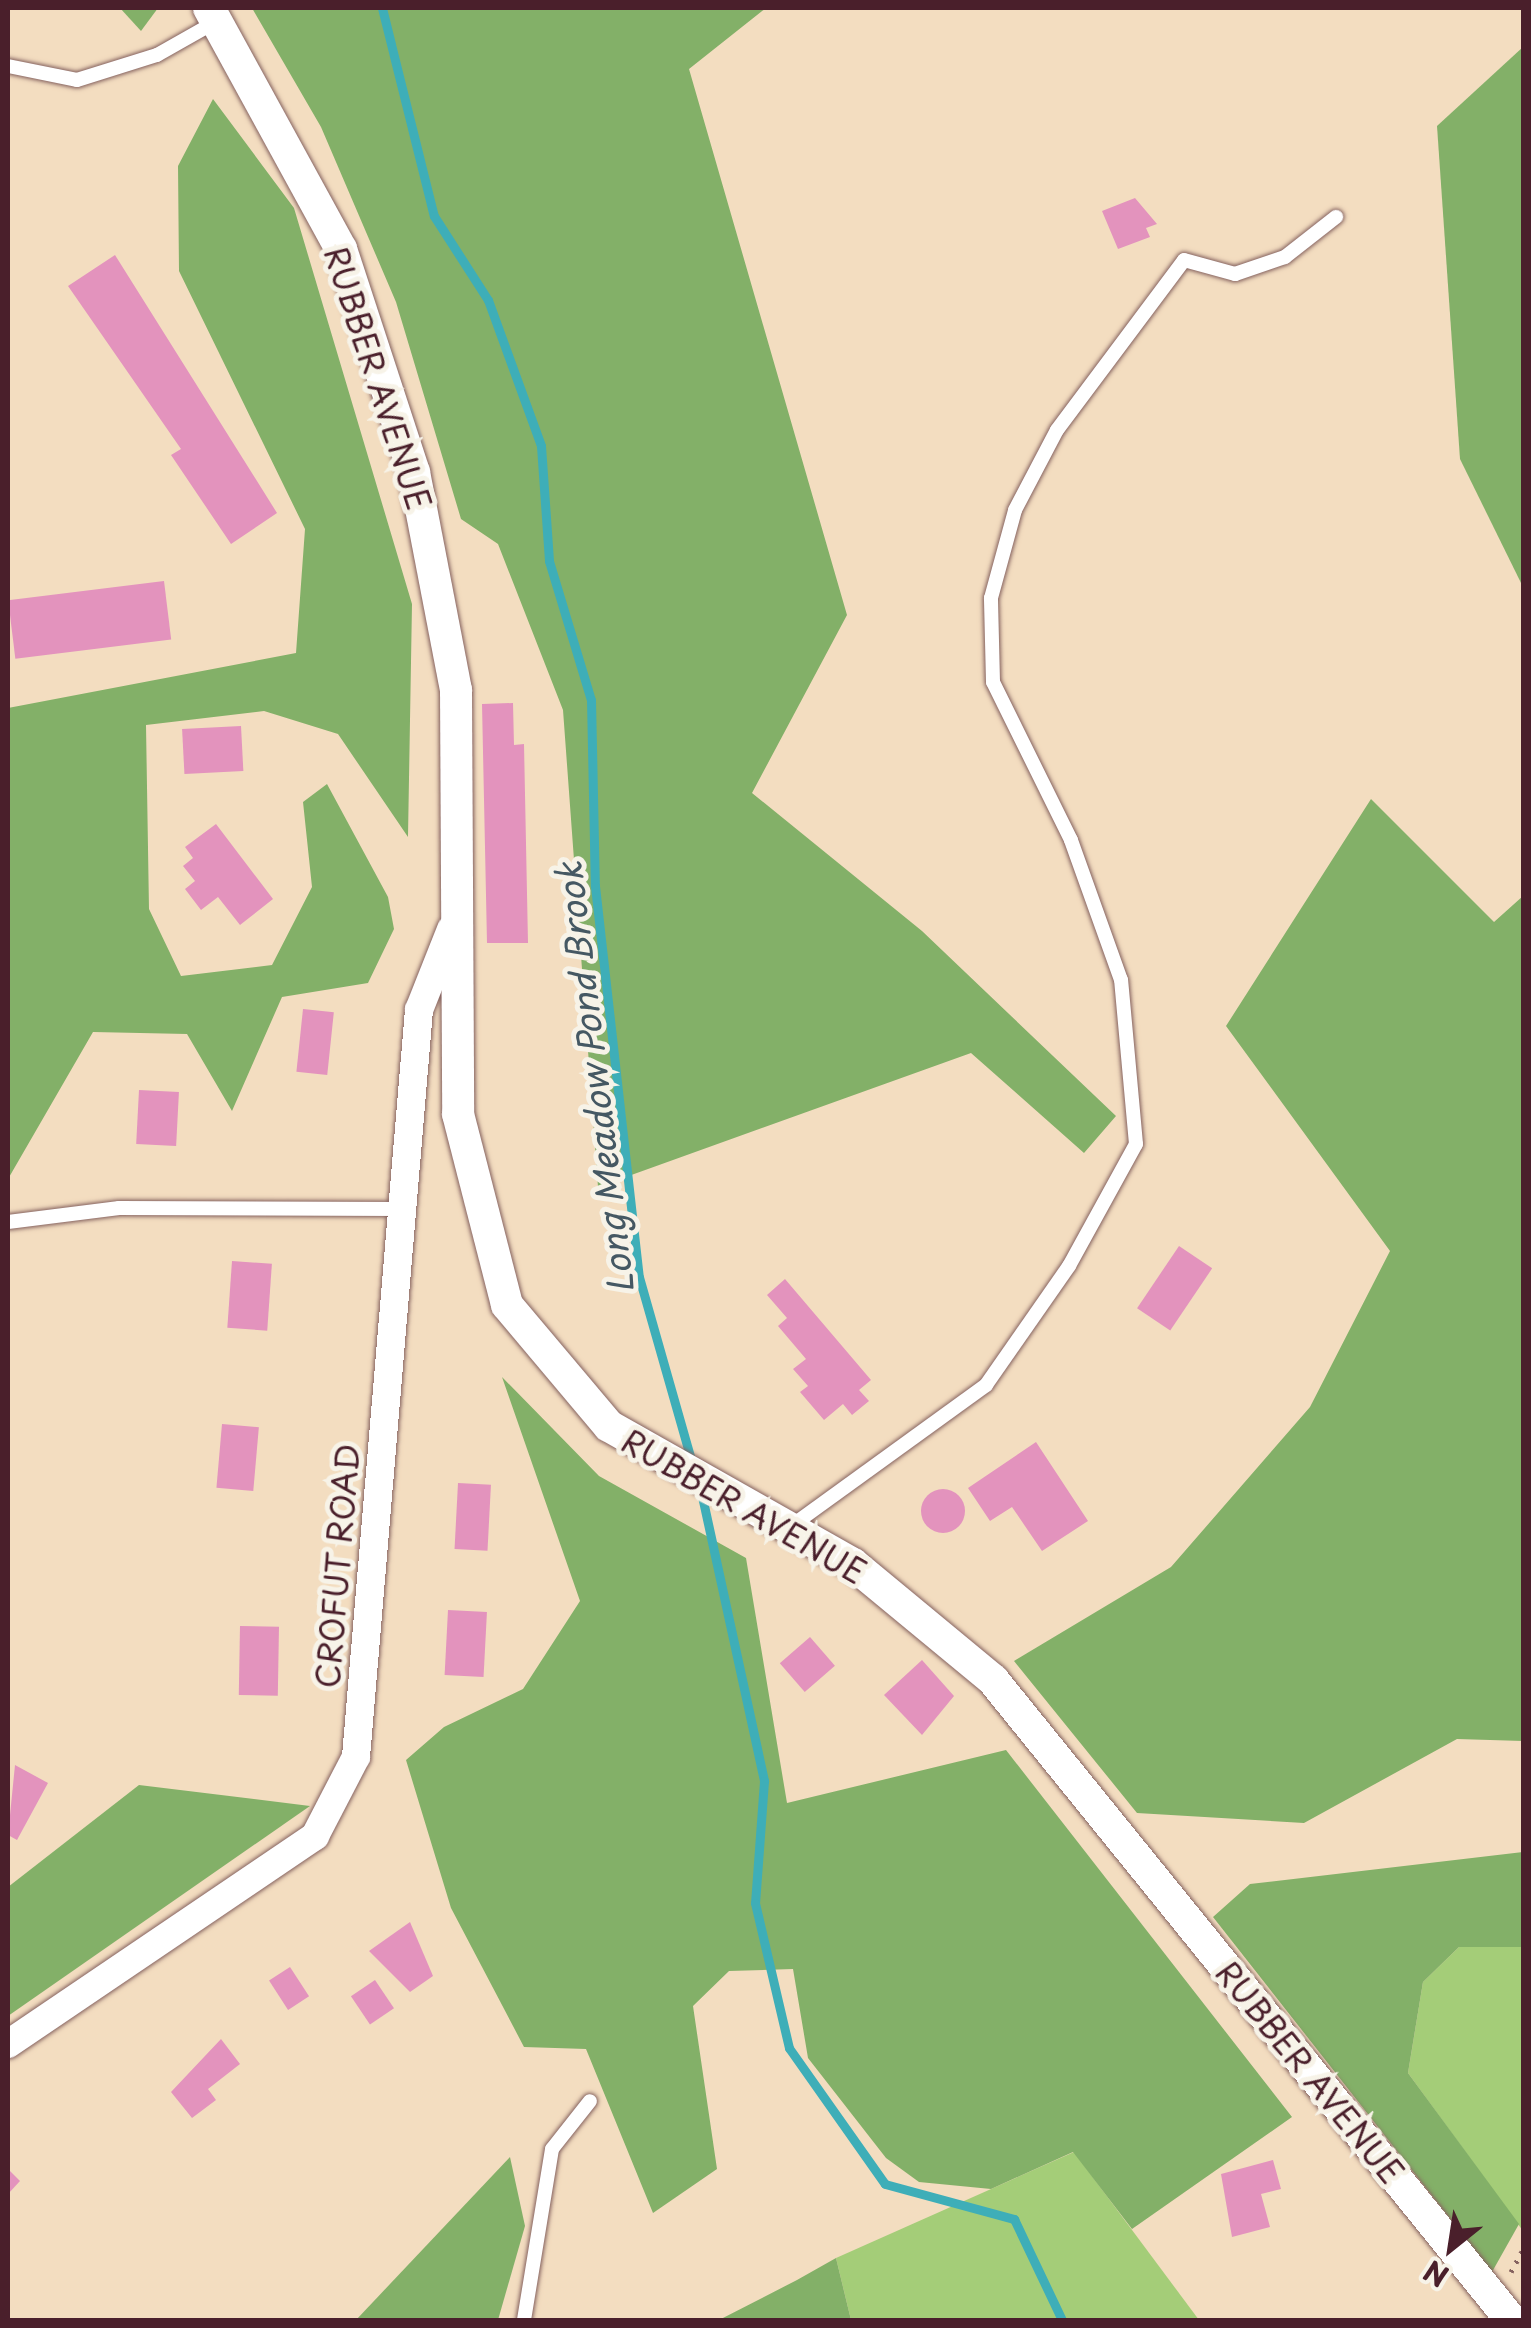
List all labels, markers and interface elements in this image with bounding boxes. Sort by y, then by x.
street label: RUBBER AVENUE [317,241,439,515]
water label: Long Meadow Pond Brook [547,859,641,1297]
street label: RUBBER AVENUE [615,1420,873,1592]
street label: CROFUT ROAD [307,1443,367,1689]
street label: RUBBER AVENUE [1208,1952,1412,2192]
north arrow [1401,2198,1501,2298]
text: N [1415,2250,1456,2299]

